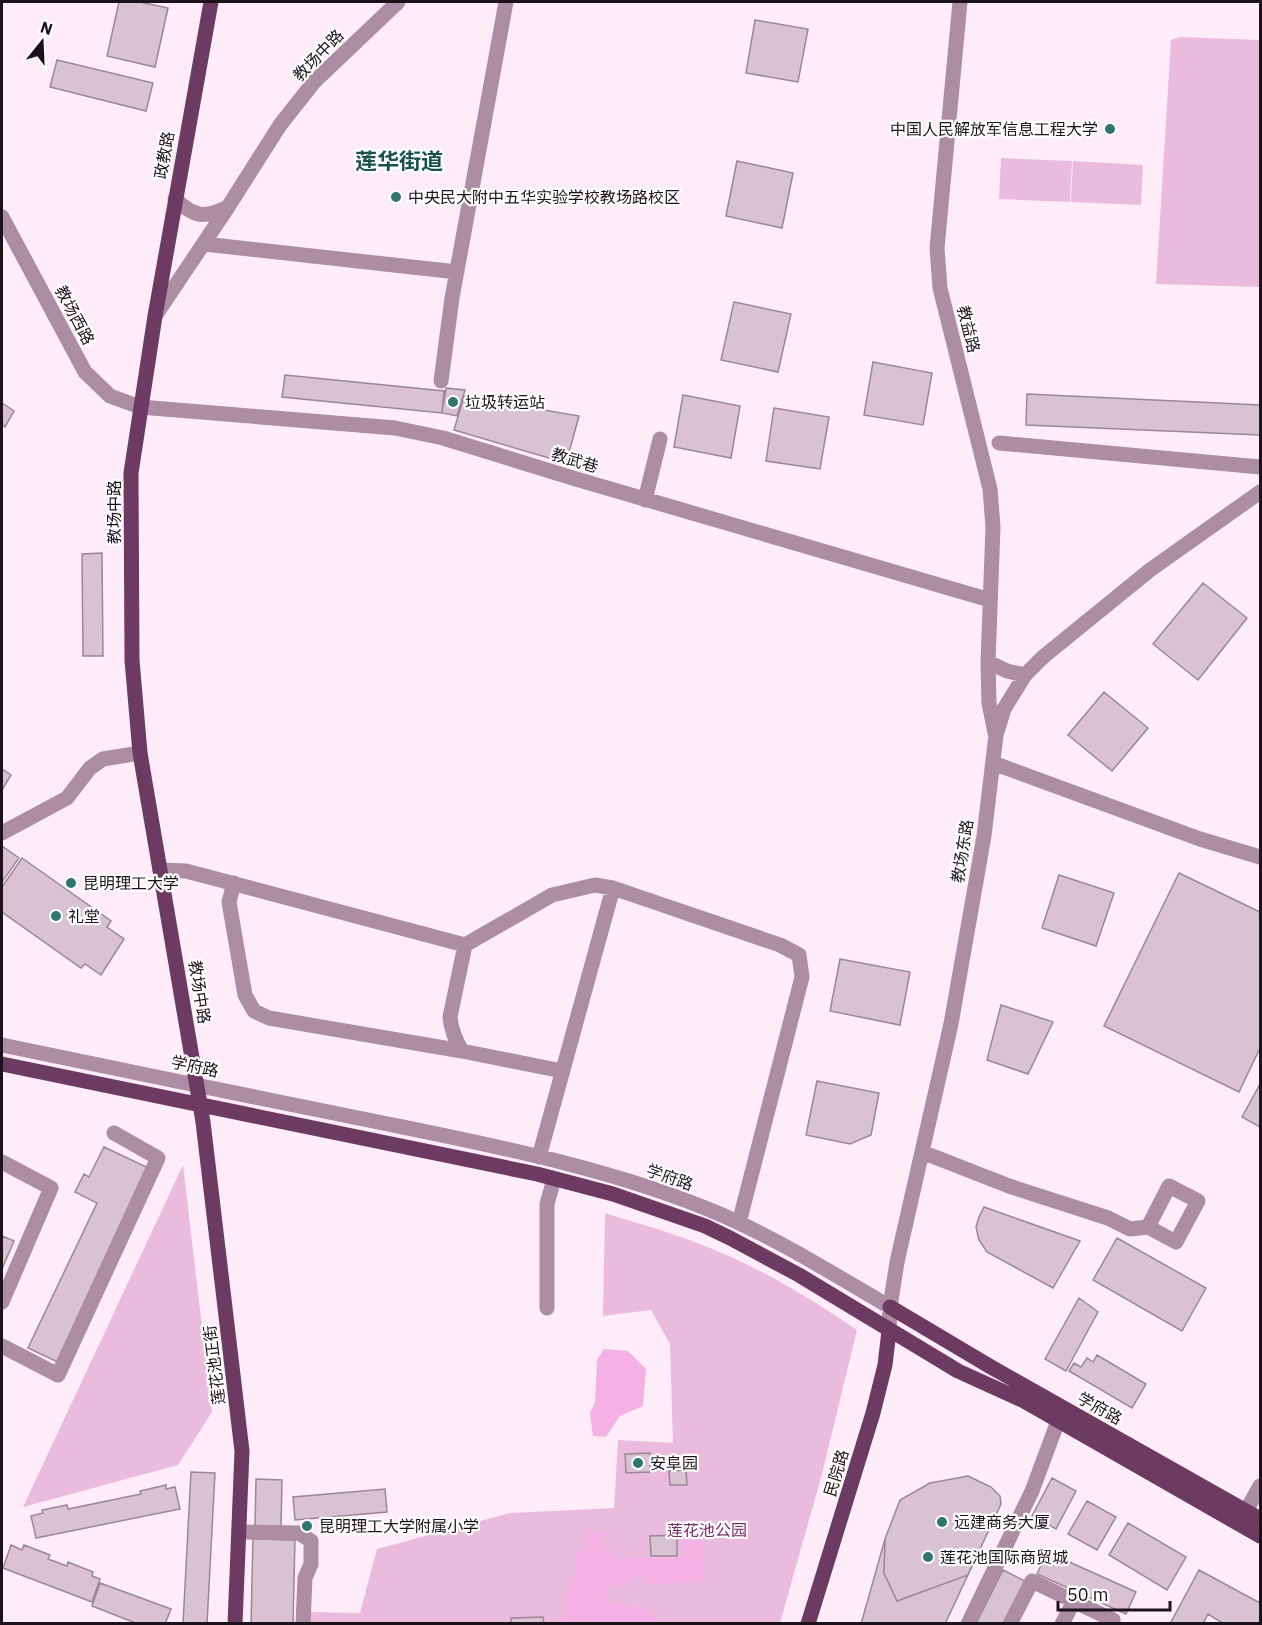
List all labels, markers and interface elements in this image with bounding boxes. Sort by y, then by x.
north arrow [12,12,72,72]
text: N [38,16,55,39]
street label: 教场中路 [289,25,347,85]
place label: 中国人民解放军信息工程大学 [890,119,1098,139]
marker: 中国人民解放军信息工程大学 [1103,122,1117,136]
street label: 政教路 [150,130,178,180]
district label: 莲华街道 [355,146,443,175]
place label: 中央民大附中五华实验学校教场路校区 [408,187,680,207]
marker: 中央民大附中五华实验学校教场路校区 [389,190,403,204]
street label: 教场西路 [51,282,99,348]
street label: 教益路 [953,303,985,355]
place label: 垃圾转运站 [465,392,545,412]
marker: 垃圾转运站 [446,395,460,409]
street label: 教武巷 [549,443,601,477]
street label: 教场中路 [104,480,124,544]
street label: 教场东路 [947,818,977,884]
place label: 昆明理工大学 [83,873,179,893]
marker: 昆明理工大学 [64,876,78,890]
place label: 礼堂 [68,906,100,926]
marker: 礼堂 [49,909,63,923]
street label: 教场中路 [185,959,215,1025]
street label: 学府路 [169,1051,221,1081]
street label: 学府路 [644,1160,696,1194]
street label: 莲花池正街 [199,1324,229,1406]
street label: 学府路 [1074,1388,1126,1428]
street label: 民院路 [819,1447,853,1499]
place label: 安阜园 [650,1453,698,1473]
marker: 安阜园 [631,1456,645,1470]
place label: 远建商务大厦 [954,1512,1050,1532]
marker: 远建商务大厦 [935,1515,949,1529]
place label: 昆明理工大学附属小学 [319,1516,479,1536]
marker: 昆明理工大学附属小学 [300,1519,314,1533]
park label: 莲花池公园 [667,1520,747,1540]
place label: 莲花池国际商贸城 [940,1547,1068,1567]
marker: 莲花池国际商贸城 [921,1550,935,1564]
scale bar [1058,1574,1170,1612]
text: 50 m [1067,1583,1109,1606]

